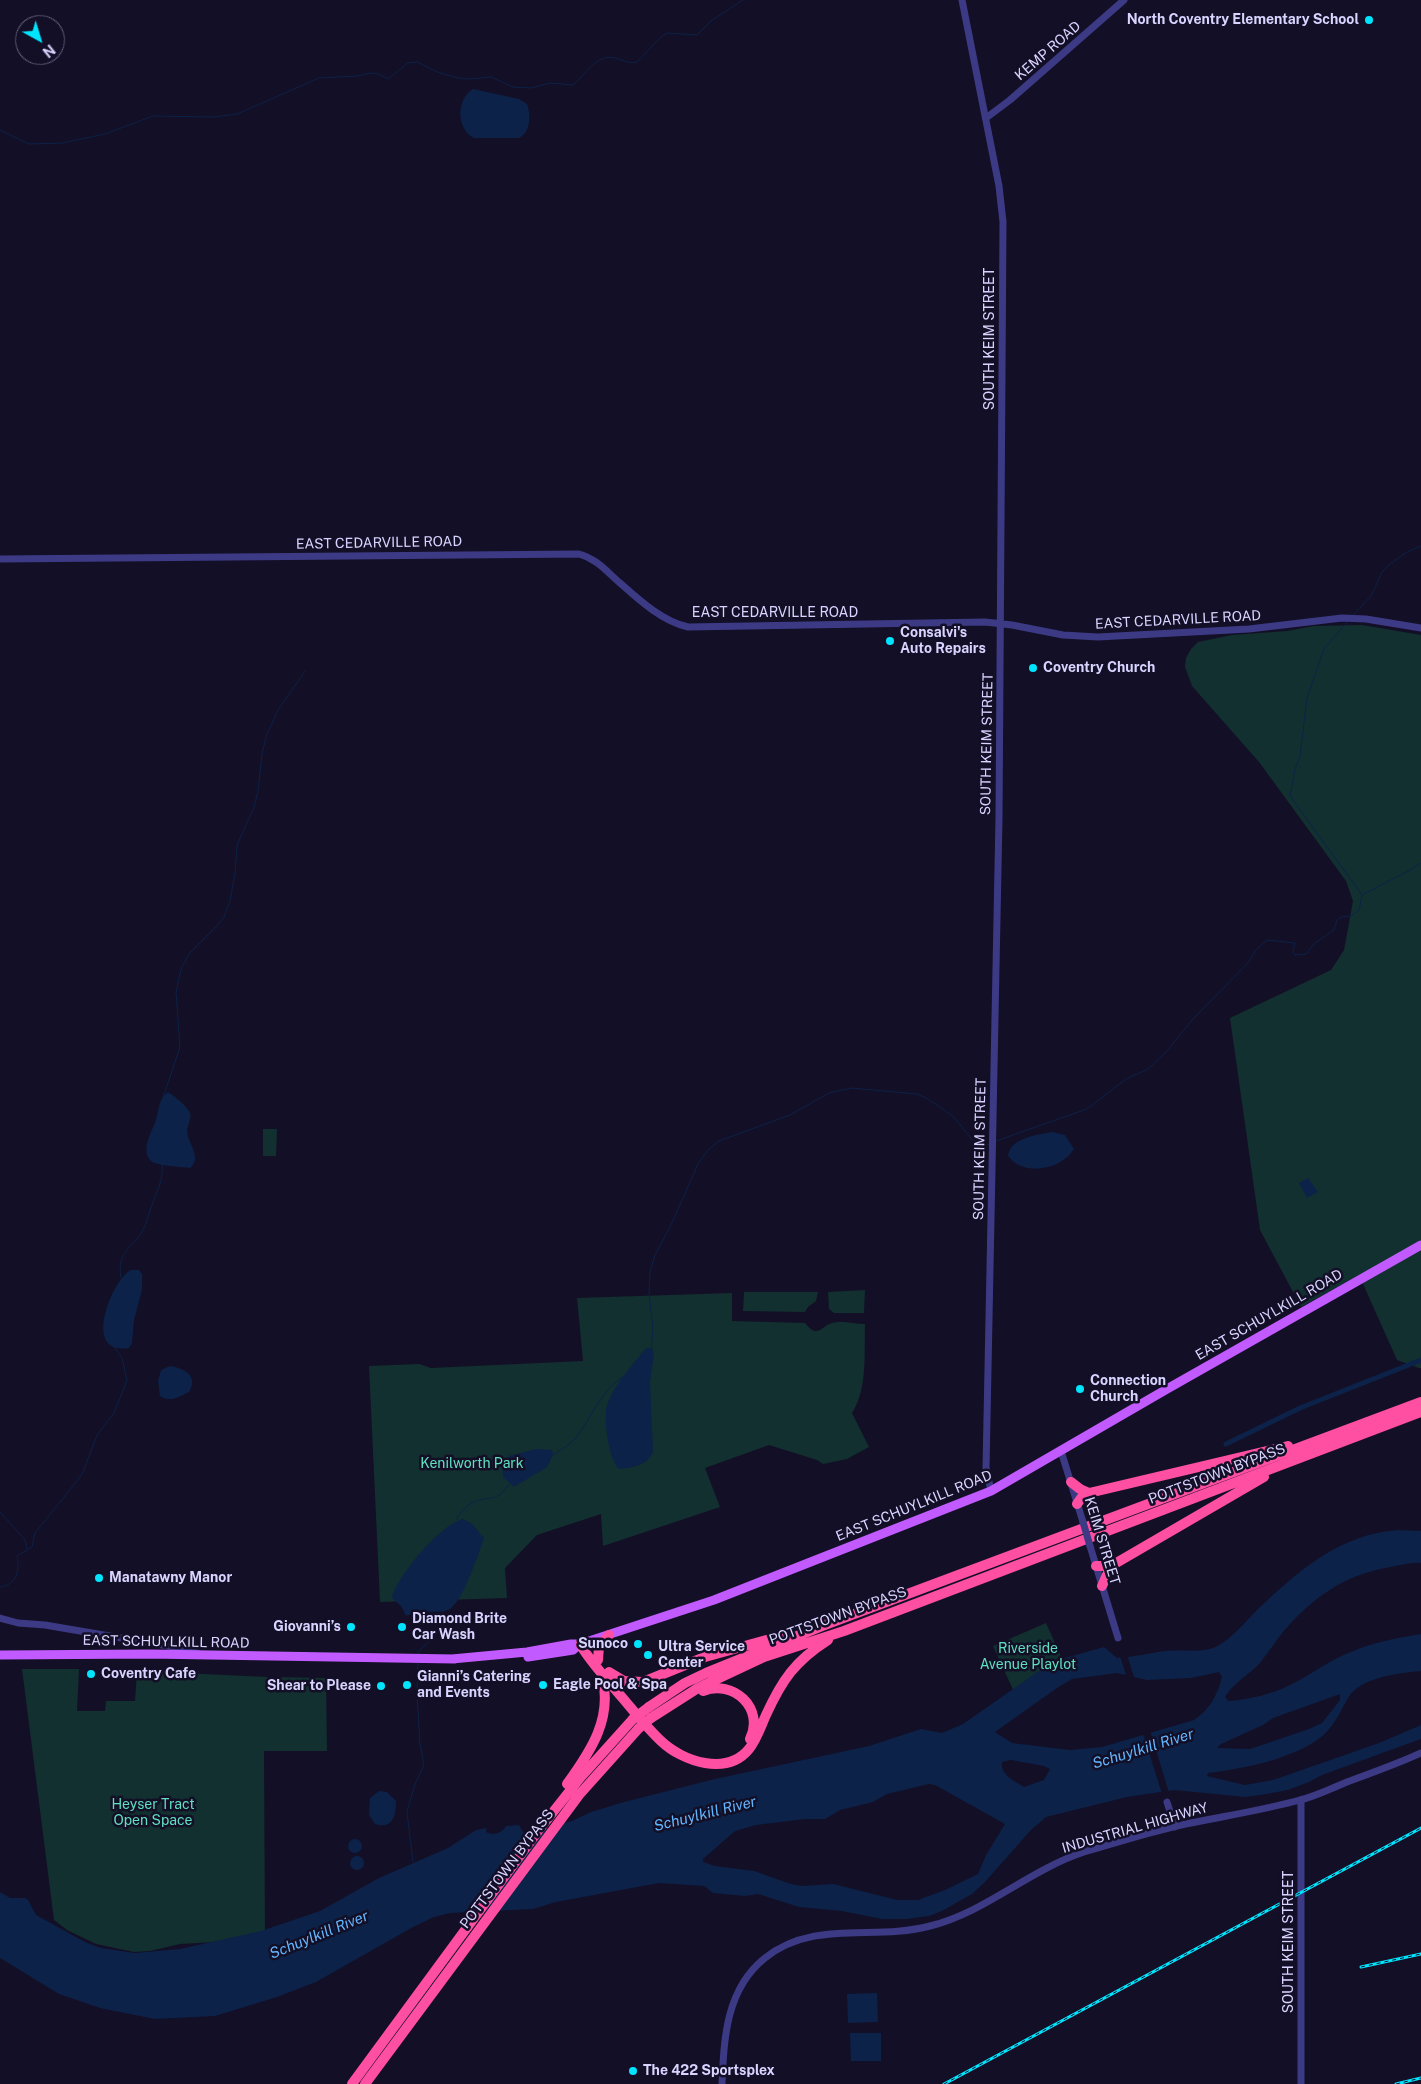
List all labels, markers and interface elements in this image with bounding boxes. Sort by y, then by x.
place label: North Coventry Elementary School [1127,12,1359,28]
marker: North Coventry Elementary School [1363,14,1375,26]
north arrow [15,15,65,65]
street label: KEMP ROAD [1012,18,1084,84]
text: N [40,41,58,61]
street label: SOUTH KEIM STREET [982,268,998,410]
street label: EAST CEDARVILLE ROAD [296,533,462,553]
street label: EAST CEDARVILLE ROAD [692,605,858,621]
street label: EAST CEDARVILLE ROAD [1095,607,1261,633]
place label: Consalvi's Auto Repairs [900,625,986,658]
marker: Consalvi's Auto Repairs [884,635,896,647]
place label: Coventry Church [1043,660,1155,676]
marker: Coventry Church [1027,662,1039,674]
street label: SOUTH KEIM STREET [977,673,997,815]
street label: SOUTH KEIM STREET [970,1078,990,1220]
street label: EAST SCHUYLKILL ROAD [1193,1266,1345,1364]
place label: Connection Church [1090,1373,1166,1405]
marker: Connection Church [1074,1383,1086,1395]
street label: POTTSTOWN BYPASS [1146,1440,1288,1508]
park label: Kenilworth Park [420,1456,524,1472]
street label: EAST SCHUYLKILL ROAD [833,1467,995,1545]
street label: KEIM STREET [1081,1495,1123,1587]
place label: Manatawny Manor [109,1570,232,1586]
marker: Manatawny Manor [93,1572,105,1584]
street label: POTTSTOWN BYPASS [767,1583,909,1649]
place label: Diamond Brite Car Wash [412,1611,507,1644]
place label: Giovanni’s [273,1619,341,1635]
marker: Giovanni’s [345,1621,357,1633]
marker: Diamond Brite Car Wash [396,1621,408,1633]
street label: EAST SCHUYLKILL ROAD [82,1632,250,1652]
place label: Sunoco [578,1636,628,1652]
marker: Sunoco [632,1638,644,1650]
place label: Ultra Service Center [658,1639,745,1671]
park label: Riverside Avenue Playlot [980,1641,1076,1674]
marker: Ultra Service Center [642,1649,654,1661]
place label: Coventry Cafe [101,1666,196,1682]
marker: Coventry Cafe [85,1668,97,1680]
place label: Gianni’s Catering and Events [417,1669,531,1701]
place label: Eagle Pool & Spa [553,1677,667,1693]
place label: Shear to Please [267,1678,371,1694]
marker: Gianni’s Catering and Events [401,1679,413,1691]
marker: Eagle Pool & Spa [537,1679,549,1691]
marker: Shear to Please [375,1680,387,1692]
water label: Schuylkill River [1090,1725,1196,1773]
water label: Schuylkill River [652,1793,758,1835]
park label: Heyser Tract Open Space [111,1797,195,1830]
street label: INDUSTRIAL HIGHWAY [1060,1799,1210,1857]
street label: POTTSTOWN BYPASS [457,1806,557,1932]
street label: SOUTH KEIM STREET [1281,1871,1297,2013]
water label: Schuylkill River [267,1907,371,1963]
place label: The 422 Sportsplex [643,2063,775,2079]
marker: The 422 Sportsplex [627,2065,639,2077]

